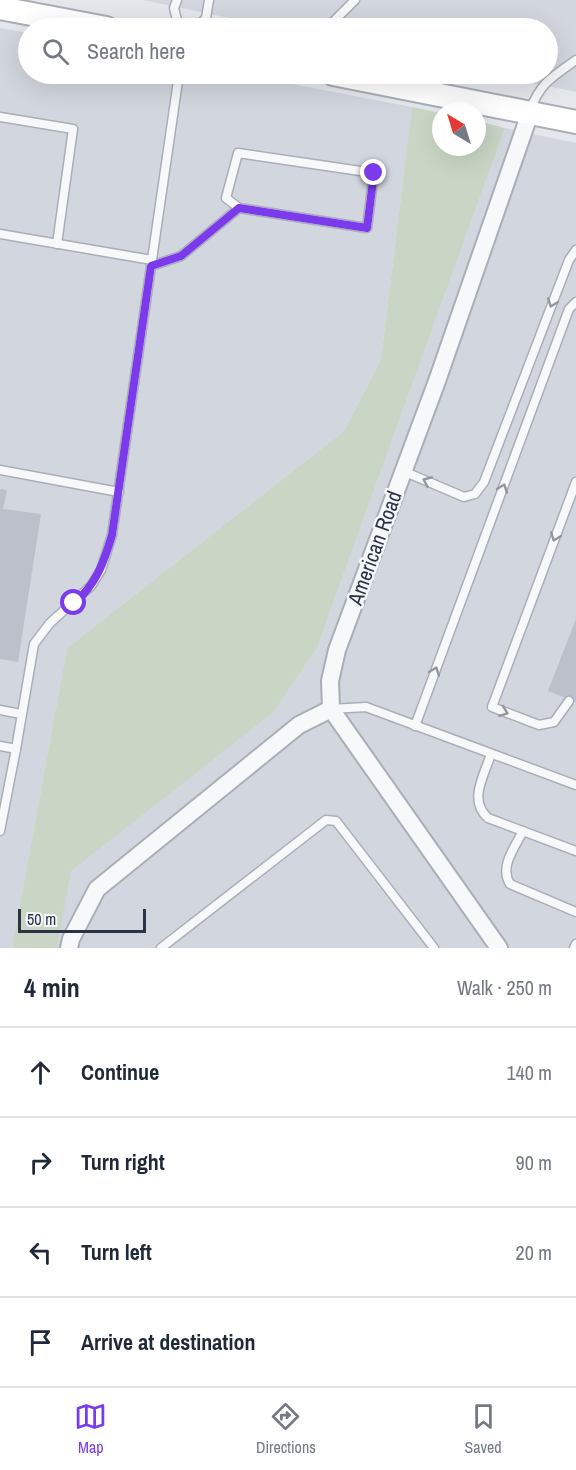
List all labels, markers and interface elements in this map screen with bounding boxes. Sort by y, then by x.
search box [18,18,558,84]
icon: search [39,35,72,68]
text: Search here [87,36,185,66]
north arrow [432,102,486,156]
route end [360,159,386,185]
one-way arrow [547,297,560,308]
one-way arrow [422,476,433,488]
one-way arrow [496,483,508,494]
street label: American Road [340,487,409,610]
one-way arrow [550,531,563,542]
route start [60,589,86,615]
one-way arrow [428,666,440,677]
one-way arrow [498,705,509,717]
scale bar [18,906,146,934]
text: 50 m [27,908,56,930]
text: 4 min [24,970,80,1005]
text: Walk · 250 m [457,974,552,1001]
icon: ahead [24,1056,57,1089]
text: Continue [81,1057,159,1087]
text: 140 m [506,1059,552,1086]
icon: right [24,1146,57,1179]
text: Turn right [81,1147,165,1177]
text: 90 m [516,1149,552,1176]
icon: left [24,1236,57,1269]
text: Turn left [81,1237,152,1267]
text: 20 m [516,1239,552,1266]
icon: arrive [24,1326,57,1359]
text: Arrive at destination [81,1327,255,1357]
tab: Map [74,1400,107,1458]
tab: Directions [256,1400,316,1458]
tab: Saved [464,1400,502,1458]

